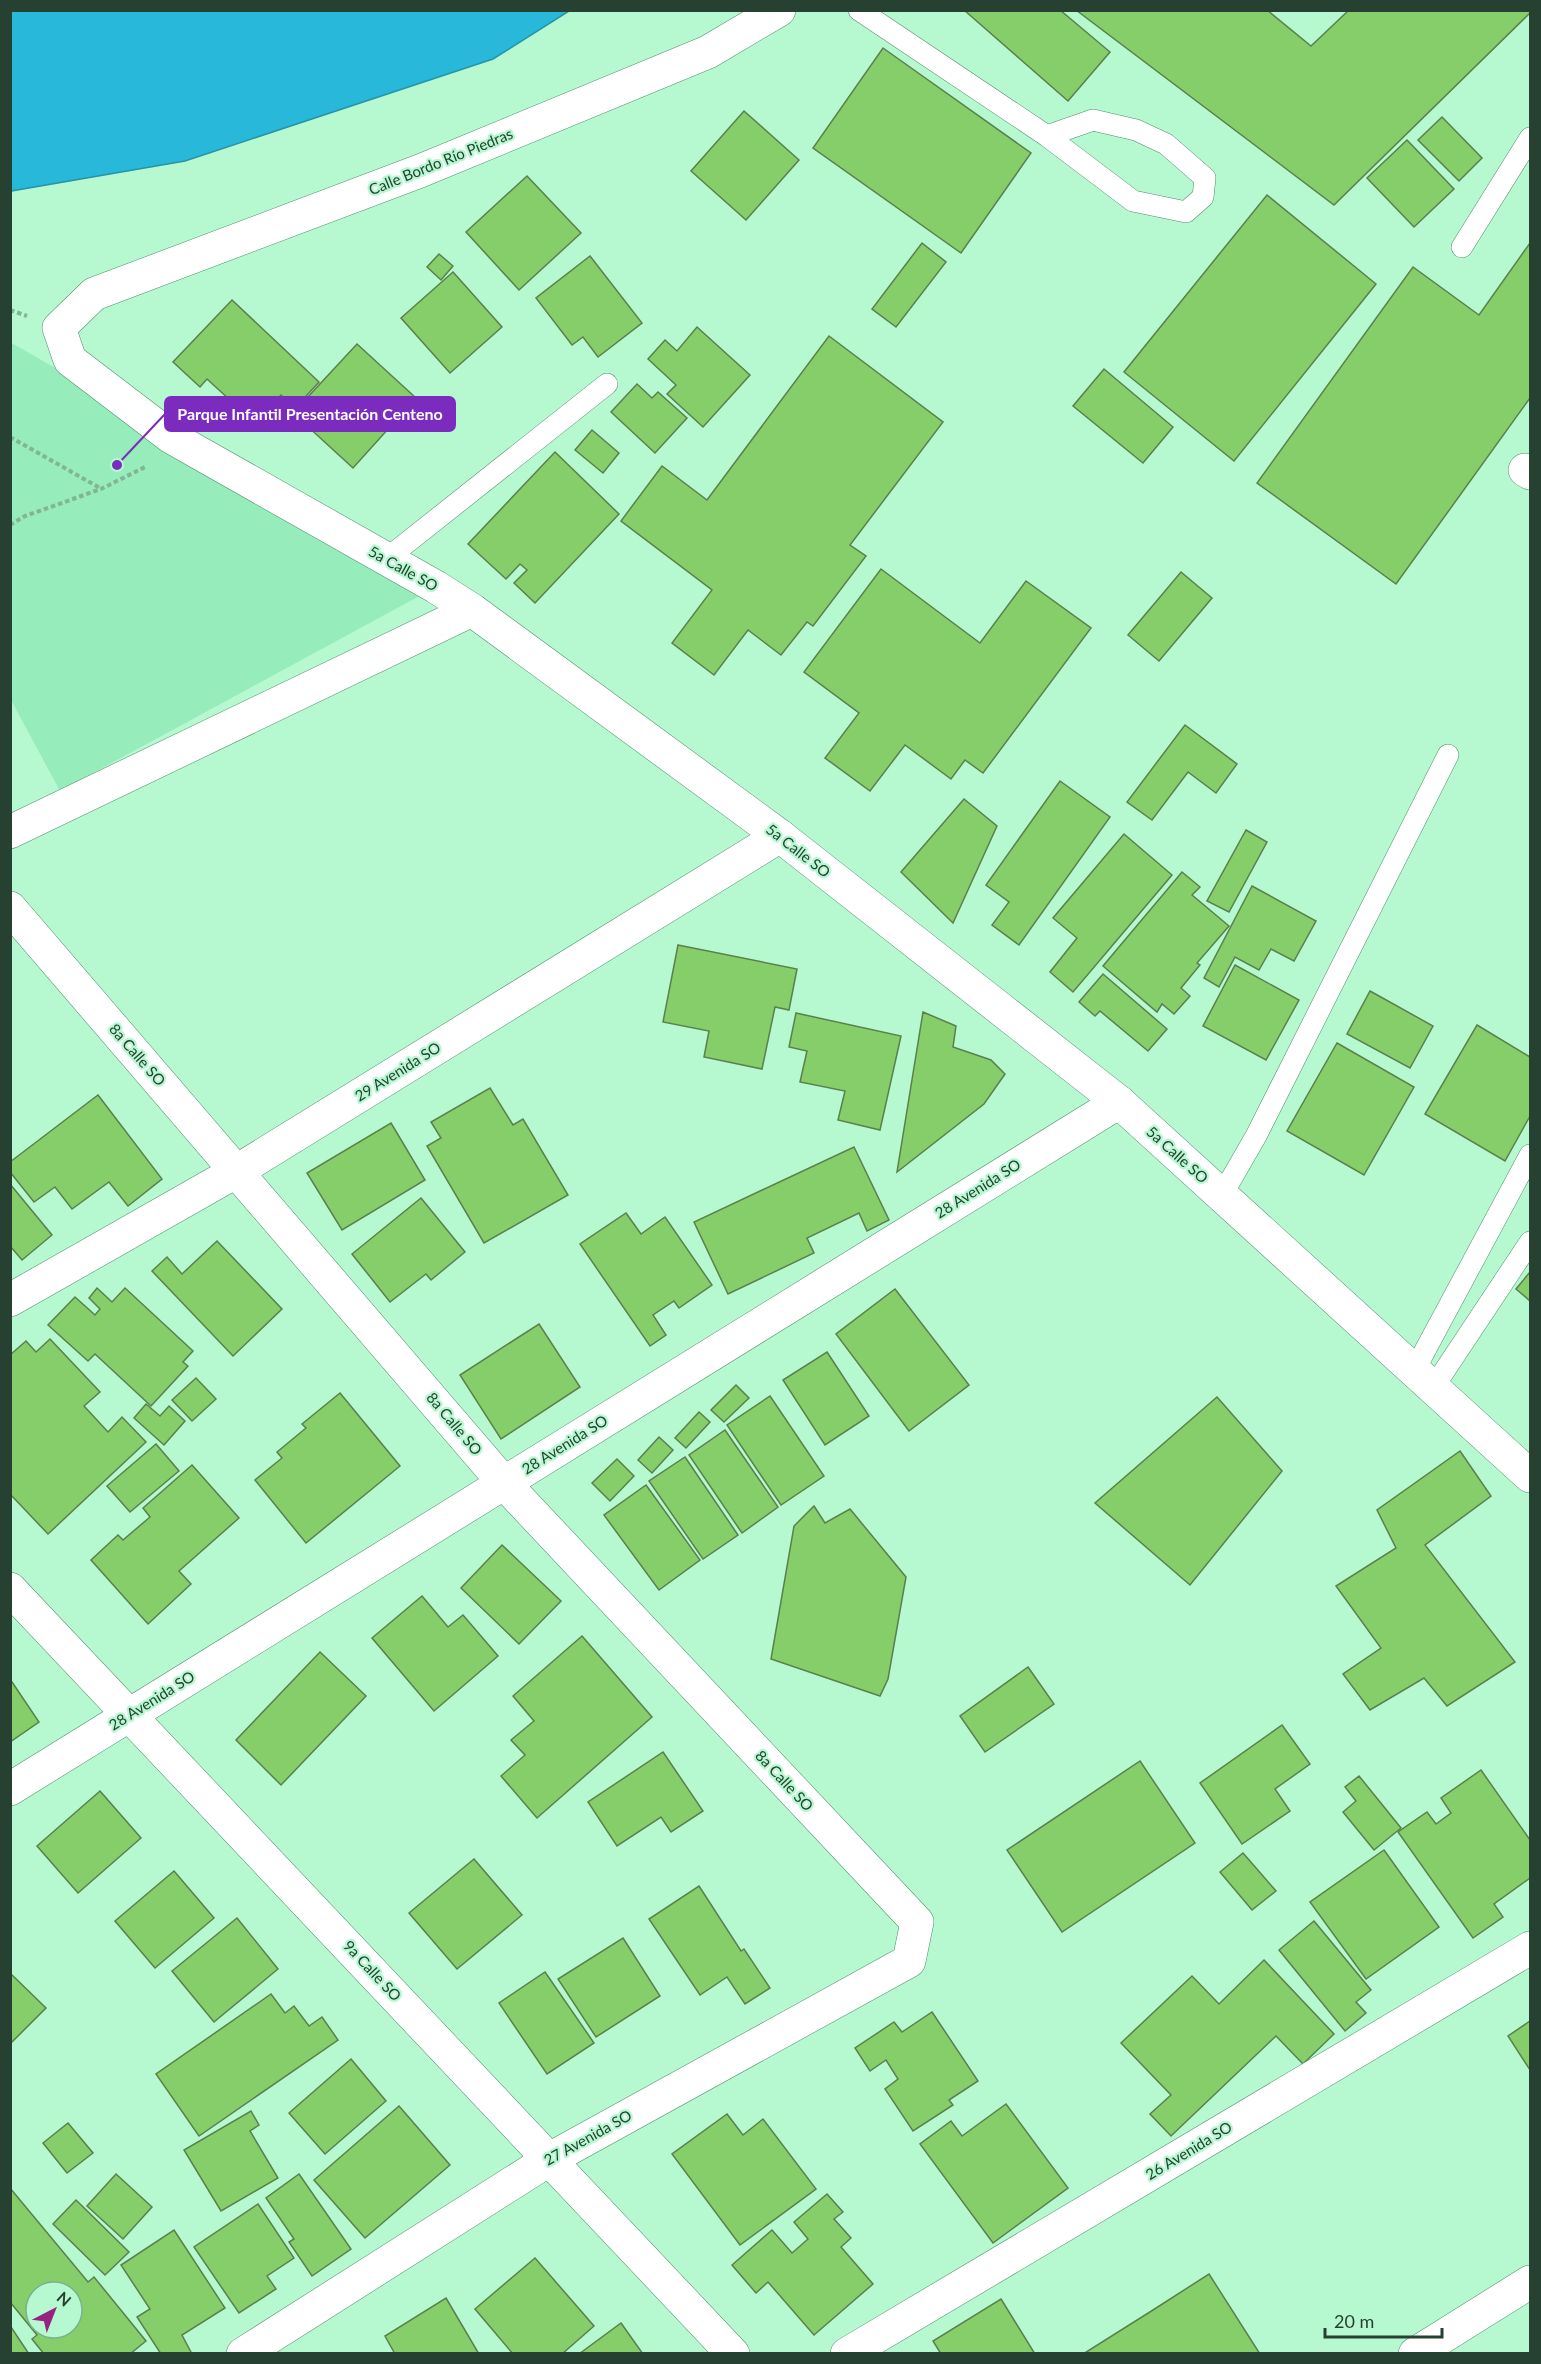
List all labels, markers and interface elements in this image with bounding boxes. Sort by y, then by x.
street label: Calle Bordo Río Piedras [366,124,515,198]
callout: Parque Infantil Presentación Centeno [165,397,455,431]
text: Parque Infantil Presentación Centeno [177,404,443,423]
street label: 5a Calle SO [366,542,441,595]
street label: 5a Calle SO [763,820,834,881]
street label: 8a Calle SO [106,1020,170,1089]
street label: 29 Avenida SO [351,1038,444,1105]
street label: 5a Calle SO [1143,1122,1212,1187]
street label: 28 Avenida SO [931,1155,1024,1222]
street label: 8a Calle SO [423,1388,486,1458]
street label: 28 Avenida SO [518,1411,611,1478]
street label: 28 Avenida SO [105,1667,198,1734]
street label: 8a Calle SO [752,1746,817,1814]
street label: 9a Calle SO [340,1936,405,2004]
street label: 27 Avenida SO [540,2106,635,2169]
street label: 26 Avenida SO [1142,2117,1235,2183]
north arrow [24,2280,84,2340]
text: N [53,2287,75,2310]
scale bar [1325,2301,1442,2339]
text: 20 m [1334,2310,1374,2332]

